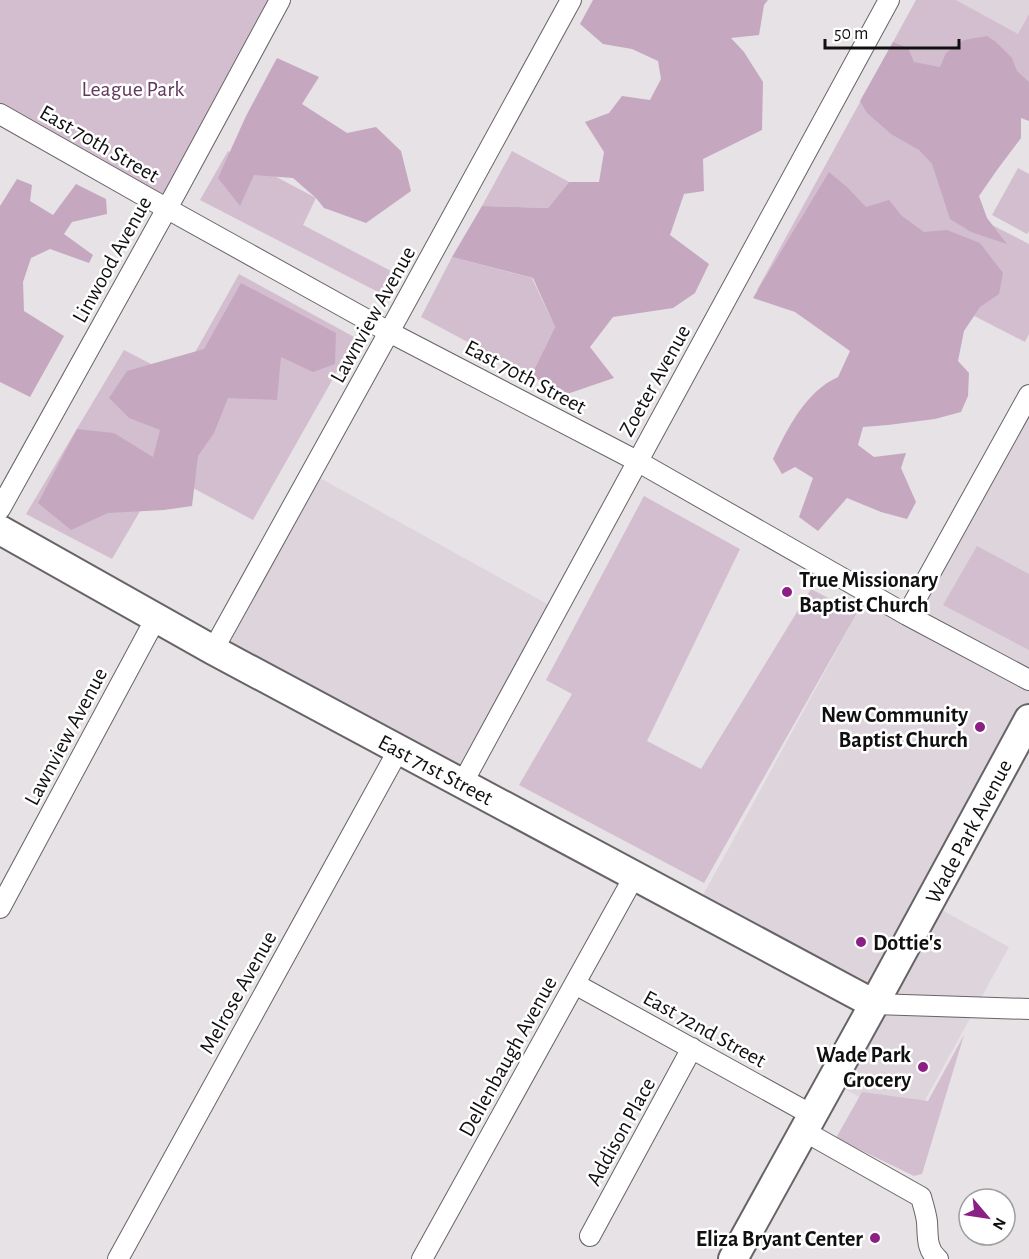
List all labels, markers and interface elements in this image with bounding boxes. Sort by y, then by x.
scale bar [825,12,958,50]
text: 50 m [834,25,868,43]
park label: League Park [82,78,184,100]
street label: East 70th Street [36,101,163,187]
street label: Linwood Avenue [68,193,156,326]
street label: Lawnview Avenue [326,243,419,386]
street label: Zoeter Avenue [615,321,694,440]
street label: East 70th Street [461,336,590,418]
place label: True Missionary Baptist Church [799,569,938,616]
marker: True Missionary Baptist Church [780,585,794,599]
street label: Lawnview Avenue [20,664,111,809]
place label: New Community Baptist Church [821,704,968,751]
marker: New Community Baptist Church [973,720,987,734]
street label: East 71st Street [375,730,497,809]
street label: Wade Park Avenue [922,756,1016,907]
street label: Melrose Avenue [195,927,281,1057]
place label: Dottie's [873,932,942,954]
marker: Dottie's [854,935,868,949]
street label: Dellenbaugh Avenue [455,973,561,1140]
street label: East 72nd Street [640,986,770,1072]
place label: Wade Park Grocery [816,1044,911,1092]
marker: Wade Park Grocery [916,1060,930,1074]
street label: Addison Place [582,1074,660,1189]
north arrow [957,1187,1017,1247]
text: N [990,1215,1009,1233]
place label: Eliza Bryant Center [696,1228,863,1251]
marker: Eliza Bryant Center [868,1231,882,1245]

